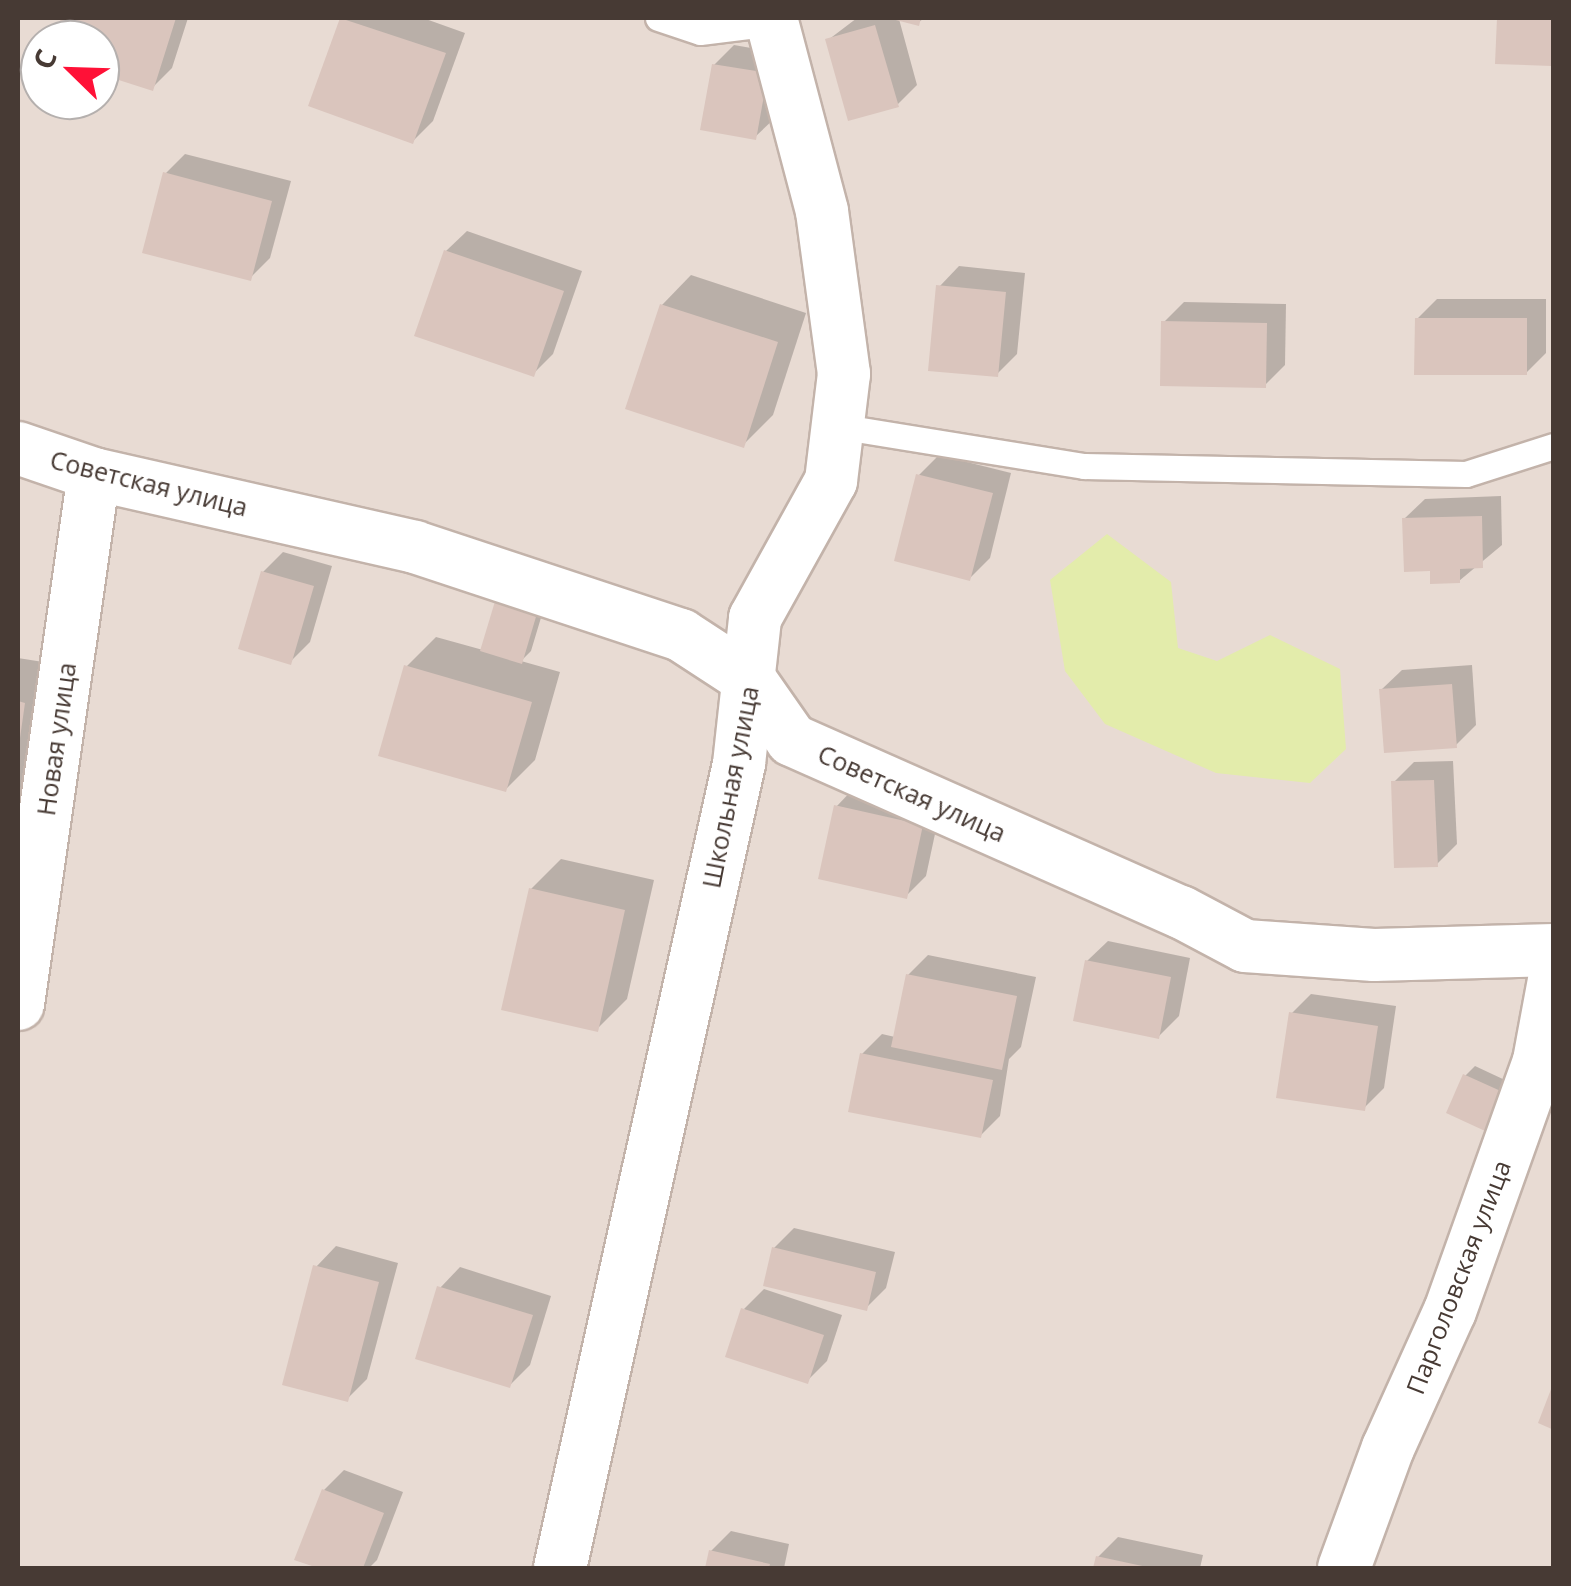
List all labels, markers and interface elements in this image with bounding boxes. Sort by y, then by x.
north arrow [20,20,120,120]
text: С [23,43,65,75]
street label: Советская улица [47,444,251,522]
street label: Новая улица [30,661,82,817]
street label: Школьная улица [696,683,764,891]
street label: Советская улица [813,738,1011,848]
street label: Парголовская улица [1400,1156,1516,1398]

